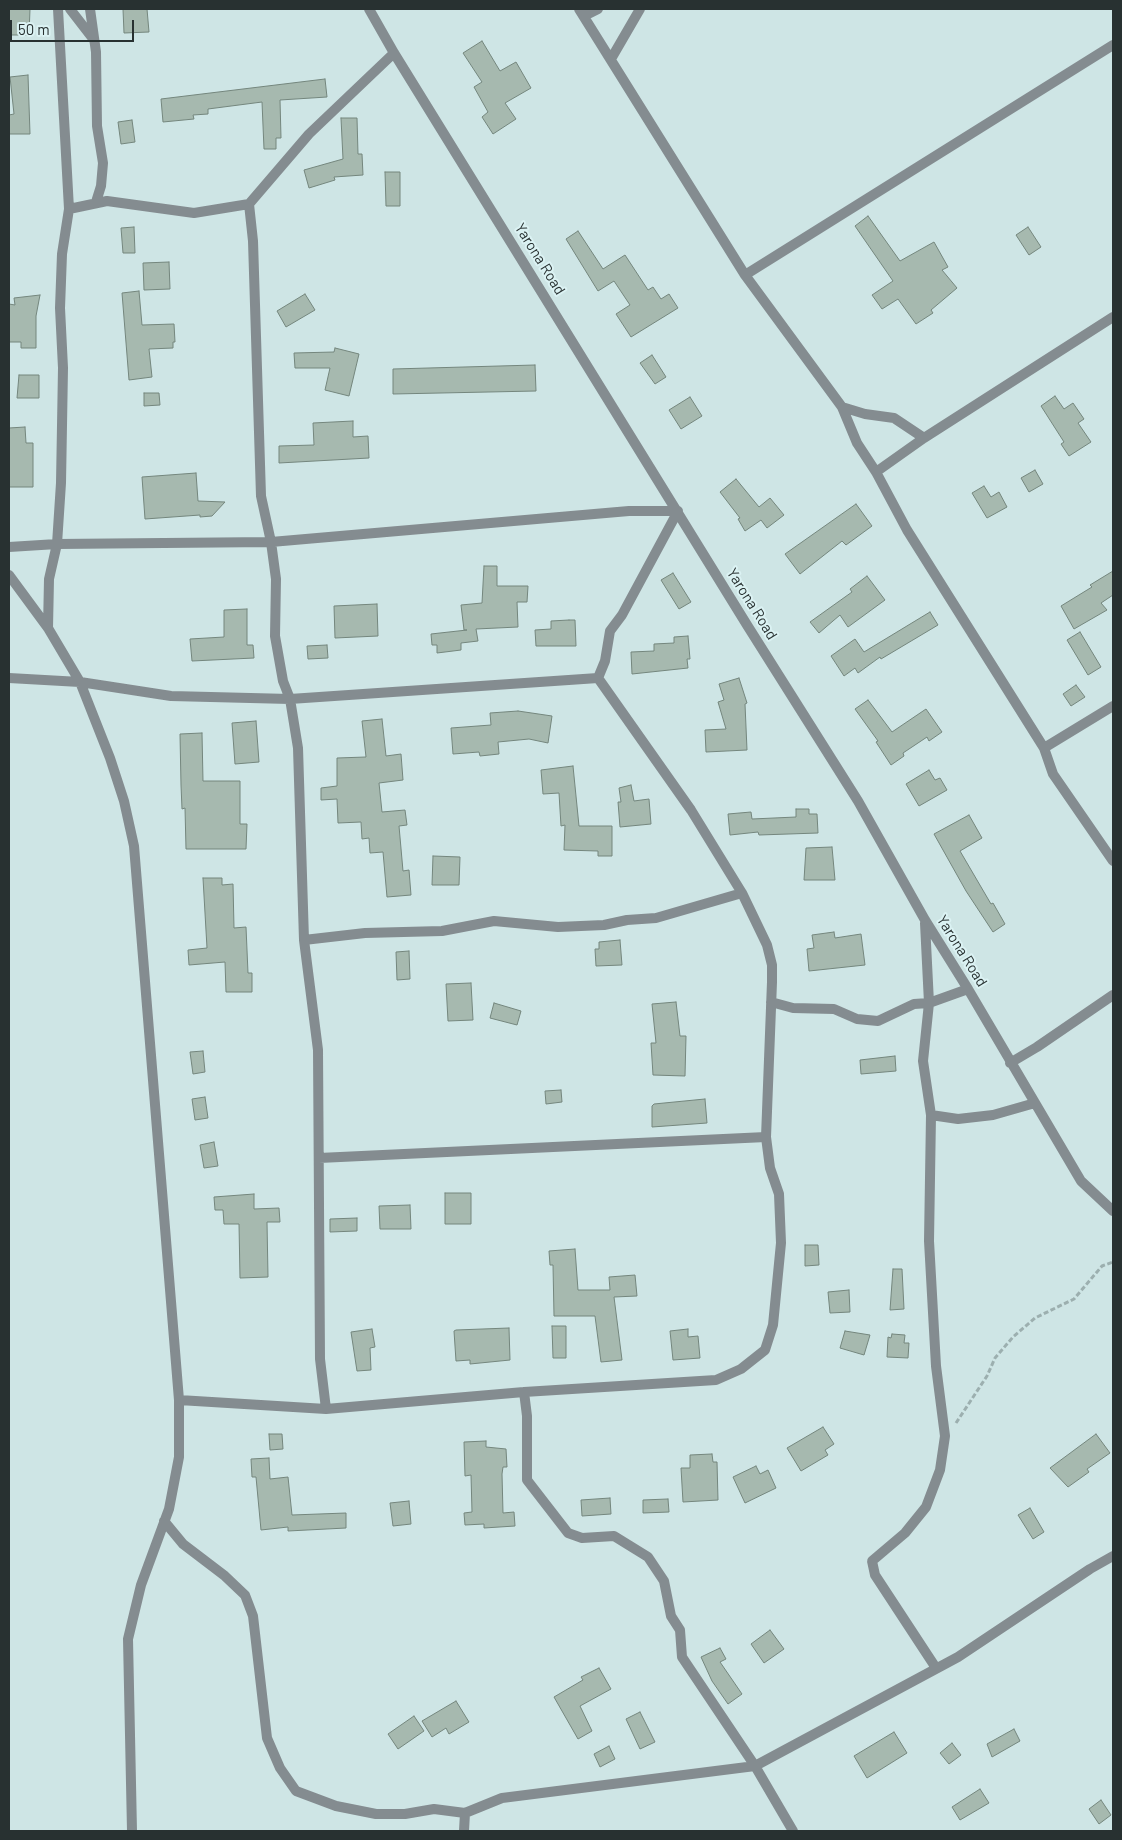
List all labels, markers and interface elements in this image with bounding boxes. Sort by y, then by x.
scale bar [12,10,136,42]
text: 50 m [18,20,50,38]
street label: Yarona Road [511,220,569,298]
street label: Yarona Road [723,565,781,643]
street label: Yarona Road [933,912,991,990]

